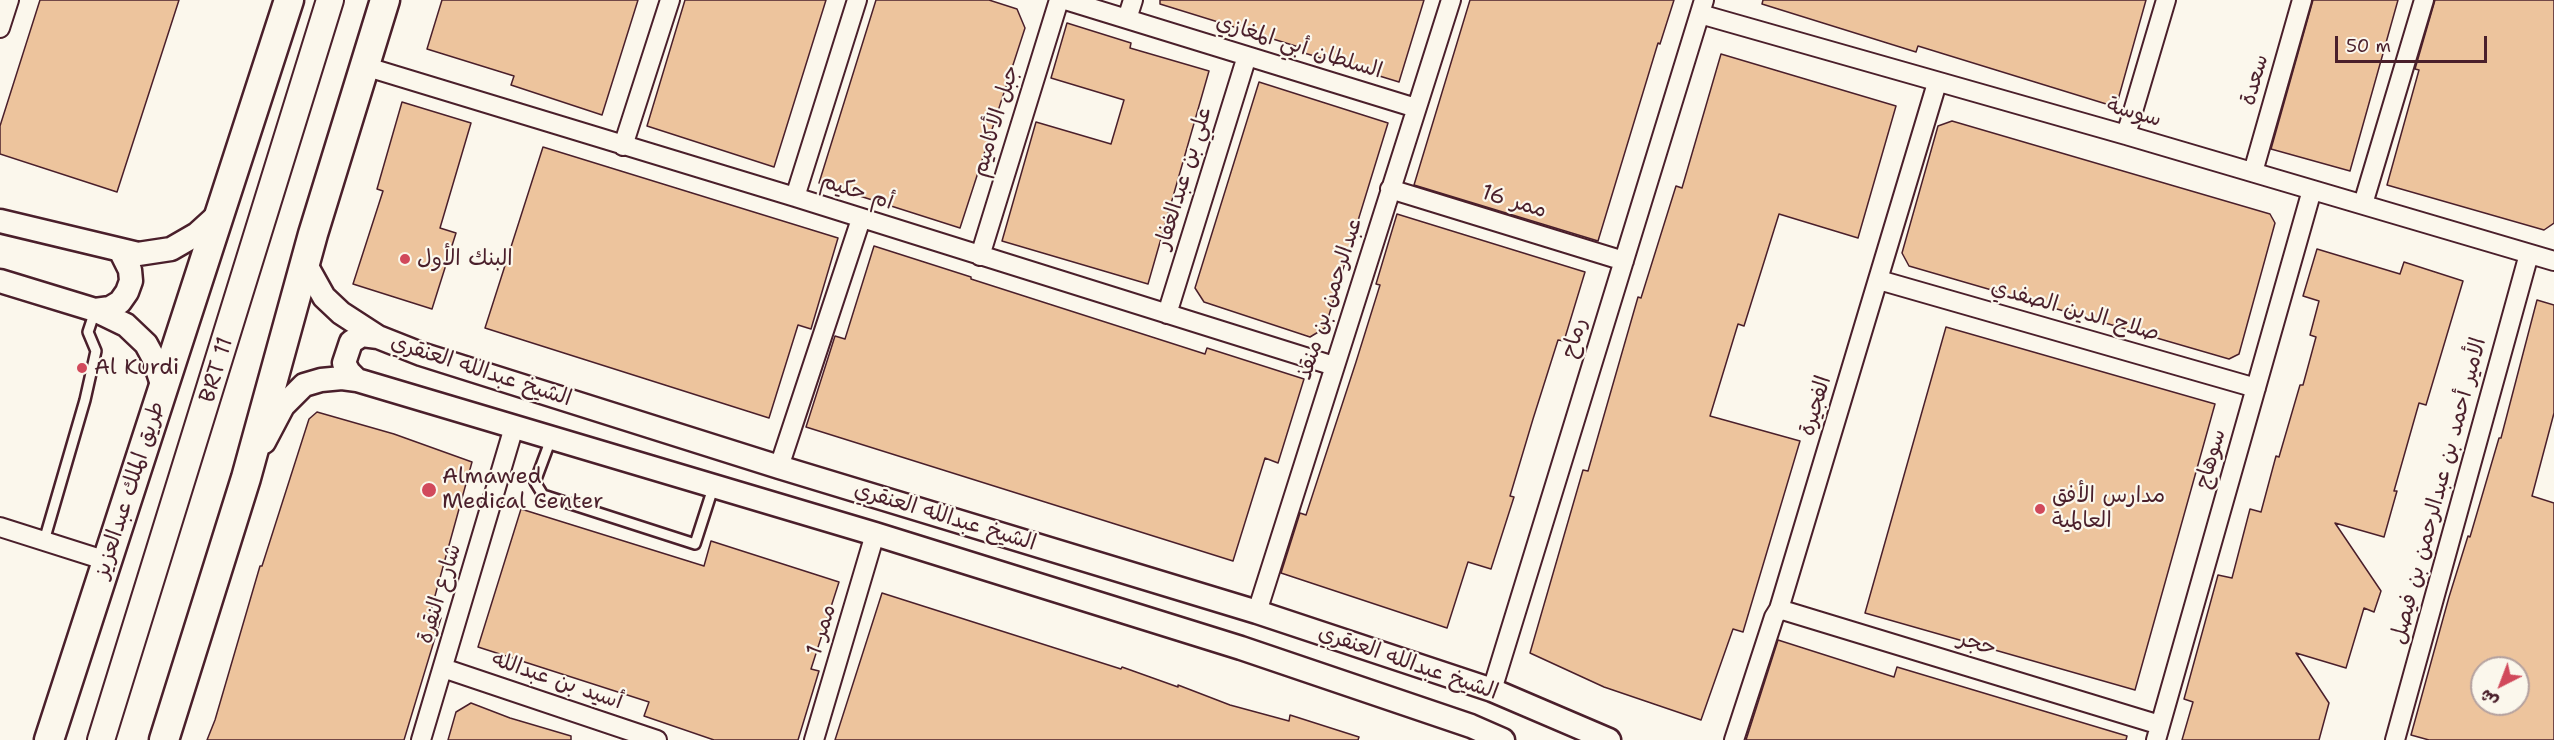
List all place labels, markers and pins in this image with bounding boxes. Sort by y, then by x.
place label: البنك الأول [417,246,513,272]
marker: البنك الأول [398,252,412,266]
place label: Al Kurdi [94,355,179,381]
marker: Al Kurdi [75,361,89,375]
place label: Almawed Medical Center [442,464,603,516]
marker: Almawed Medical Center [420,481,438,499]
place label: مدارس الأفق العالمية [2052,483,2165,534]
marker: مدارس الأفق العالمية [2033,502,2047,516]

